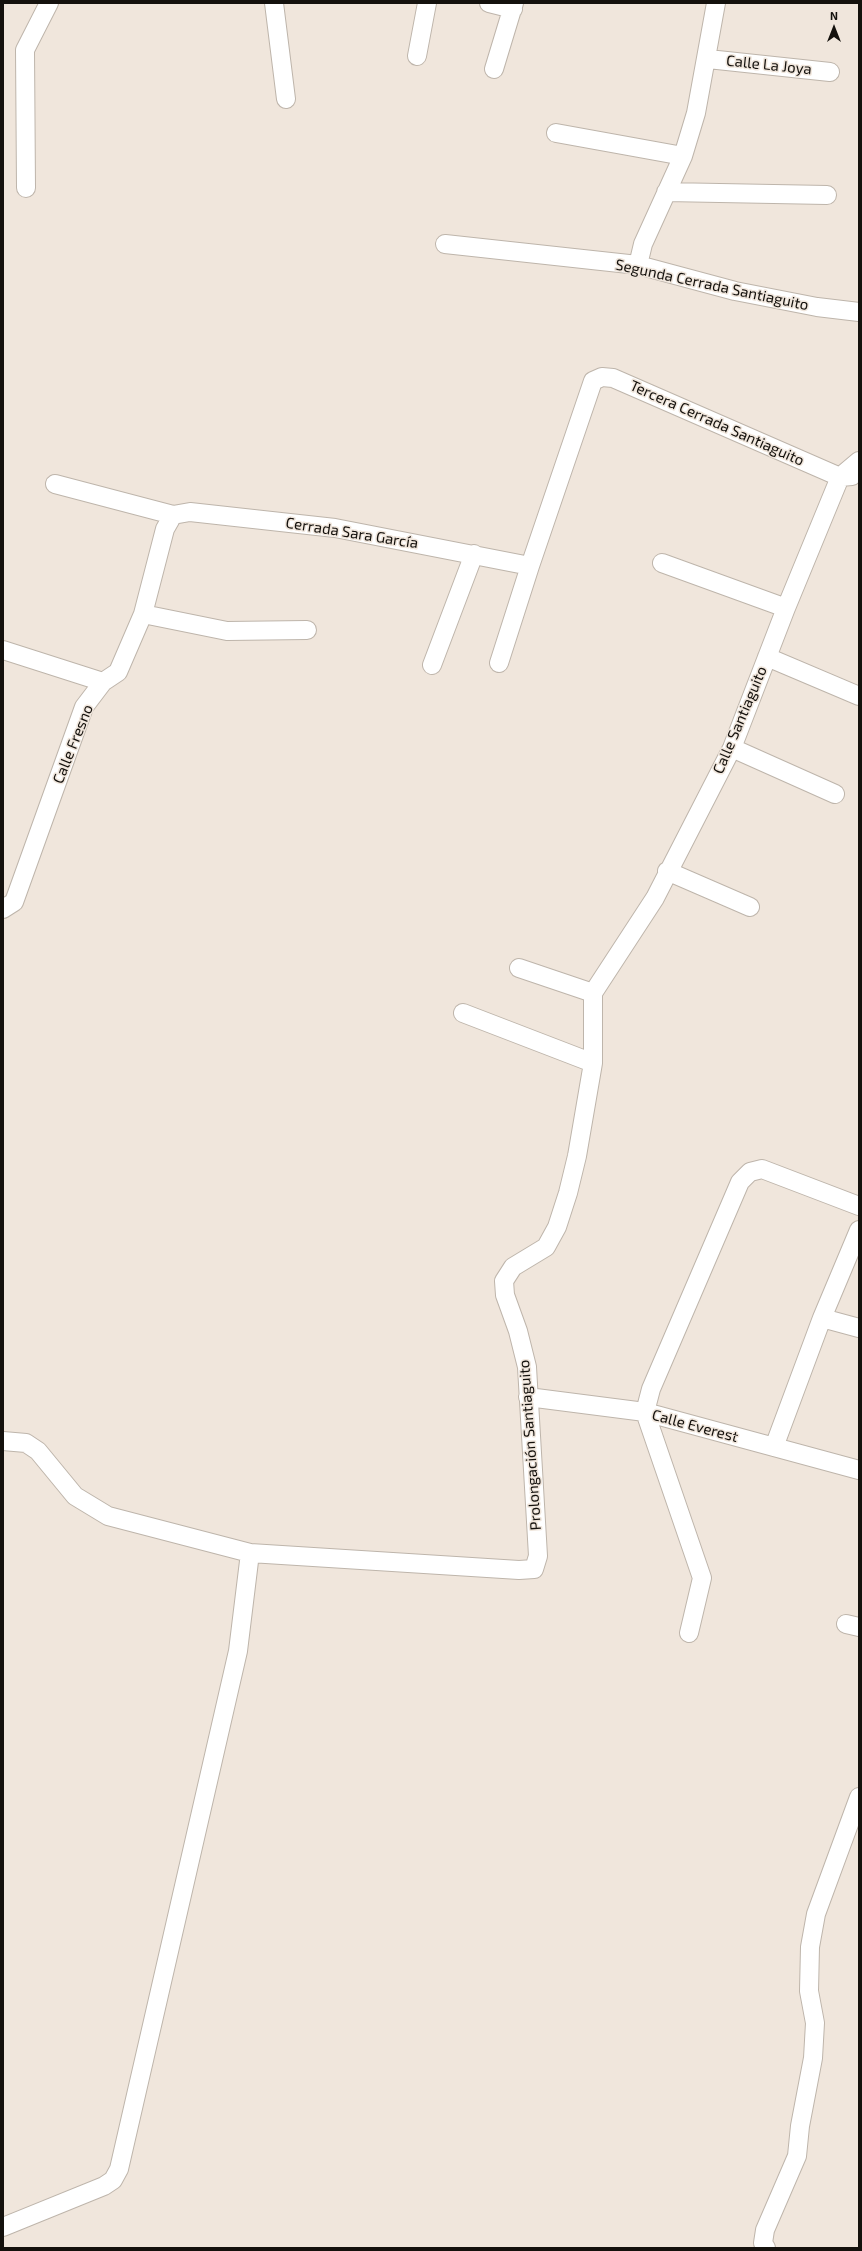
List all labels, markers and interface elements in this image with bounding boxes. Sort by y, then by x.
north arrow [814,8,854,48]
text: N [830,9,838,22]
street label: Calle La Joya [725,52,813,78]
street label: Segunda Cerrada Santiaguito [614,256,810,314]
street label: Tercera Cerrada Santiaguito [627,376,807,470]
street label: Cerrada Sara García [284,514,420,552]
street label: Calle Santiaguito [709,664,771,776]
street label: Calle Fresno [49,702,97,786]
street label: Prolongación Santiaguito [515,1359,545,1531]
street label: Calle Everest [650,1406,740,1446]

